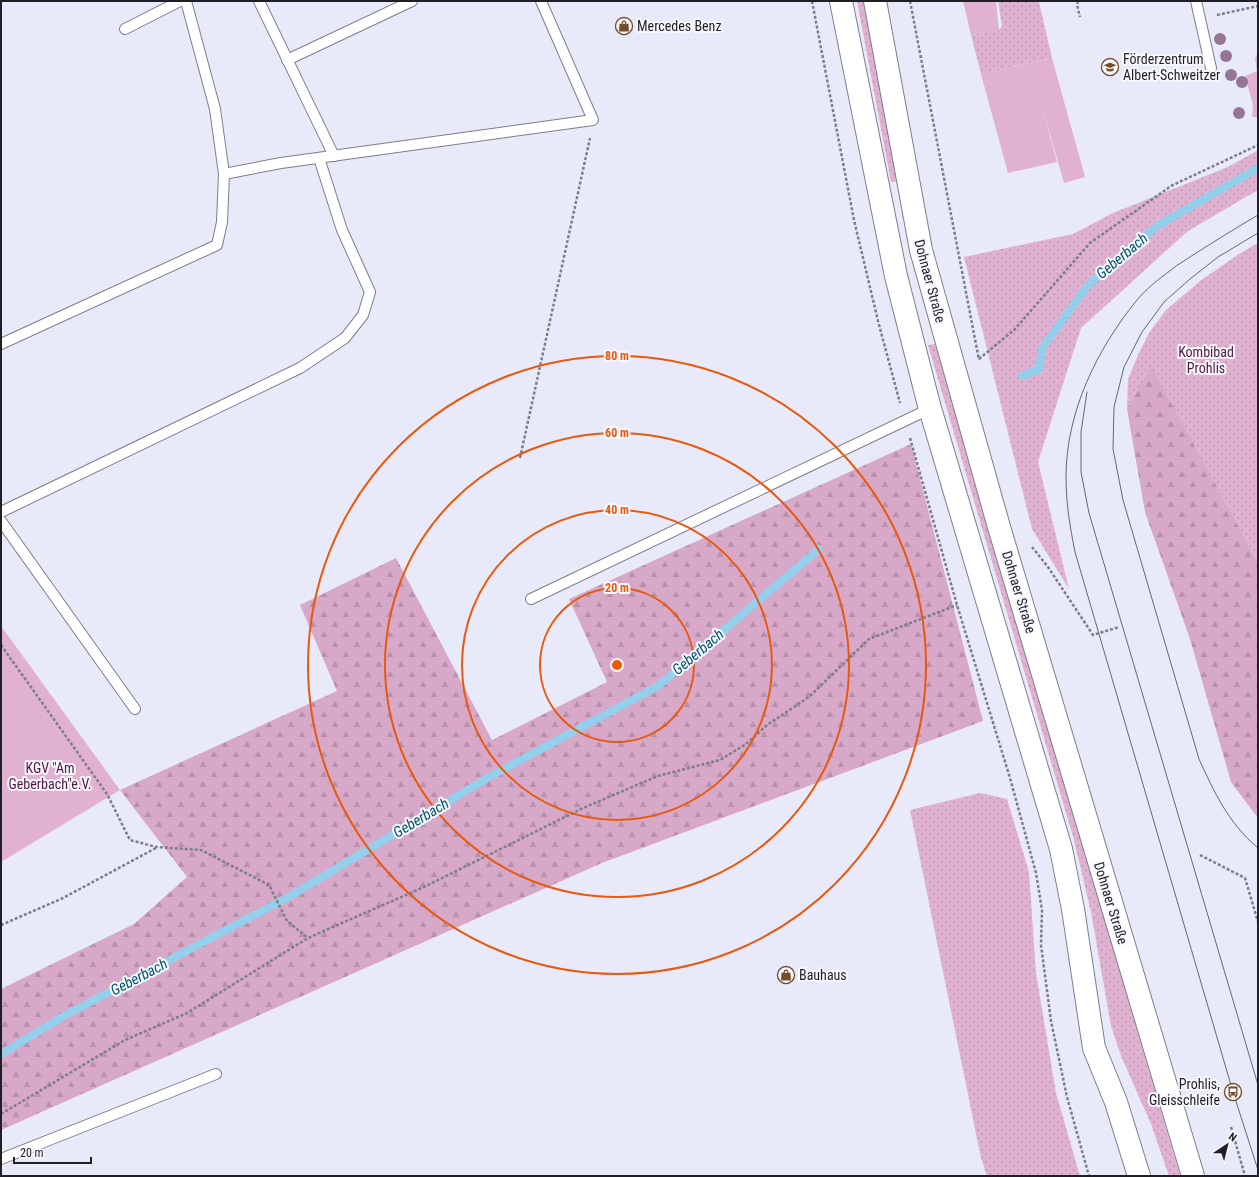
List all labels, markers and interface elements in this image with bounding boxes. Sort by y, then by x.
shop icon: Mercedes Benz [614,16,634,36]
place label: Mercedes Benz [637,18,722,34]
place label: Förderzentrum Albert-Schweitzer [1123,51,1220,83]
school or university icon: Förderzentrum Albert-Schweitzer [1100,57,1120,77]
water label: Geberbach [1093,229,1151,283]
street label: Dohnaer Straße [911,238,949,325]
park label: Kombibad Prohlis [1178,344,1234,376]
text: 80 m [605,349,629,363]
text: 60 m [605,426,629,440]
text: 40 m [605,503,629,517]
street label: Dohnaer Straße [999,549,1039,636]
text: 20 m [605,581,629,595]
water label: Geberbach [669,625,727,679]
centre of rings [610,658,624,672]
park label: KGV "Am Geberbach"e.V. [8,760,92,792]
water label: Geberbach [390,794,452,842]
street label: Dohnaer Straße [1091,860,1131,947]
water label: Geberbach [108,955,170,999]
shop icon: Bauhaus [776,965,796,985]
place label: Bauhaus [799,967,847,983]
place label: Prohlis, Gleisschleife [1149,1076,1220,1108]
bus stop icon: Prohlis, Gleisschleife [1223,1082,1243,1102]
north arrow [1207,1125,1247,1165]
text: N [1226,1130,1239,1145]
scale bar [14,1139,91,1165]
text: 20 m [20,1146,44,1160]

